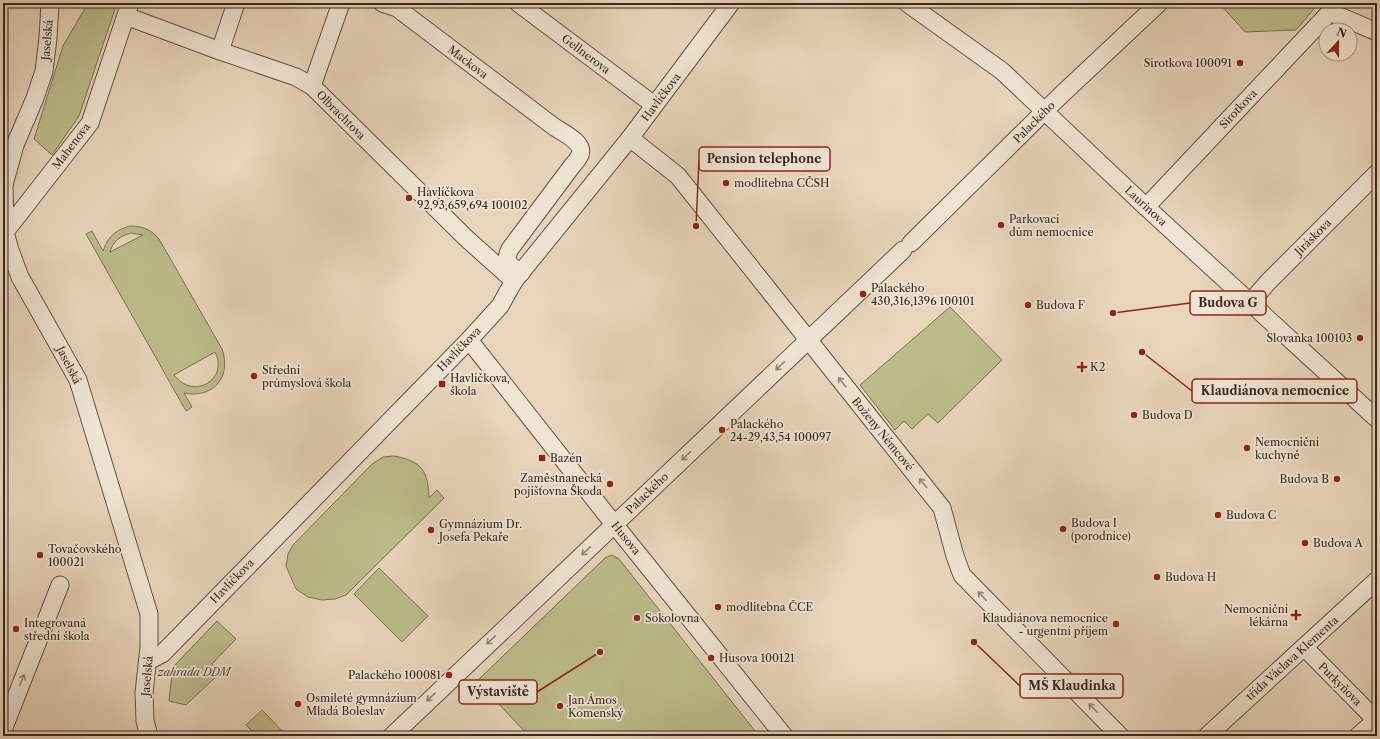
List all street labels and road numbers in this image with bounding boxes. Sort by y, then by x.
street label: Jaselská [38,19,56,63]
street label: Gellnerova [559,31,613,77]
street label: Mackova [445,42,491,82]
street label: Havlíčkova [638,70,684,124]
street label: Sirotkova [1216,86,1260,132]
street label: Olbrachtova [314,88,369,143]
street label: Palackého [1010,98,1058,146]
street label: Mahenova [49,120,93,172]
street label: Laurinova [1122,183,1170,229]
street label: Jiráskova [1290,216,1334,260]
street label: Havlíčkova [434,323,484,374]
street label: Jaselská [53,342,85,386]
street label: Boženy Němcové [849,394,917,474]
street label: Palackého [623,469,671,517]
street label: Husova [608,519,644,558]
street label: Havlíčkova [207,555,257,606]
street label: třída Václava Klementa [1243,613,1341,703]
street label: Jaselská [138,655,156,699]
street label: Purkyňova [1315,659,1365,709]

